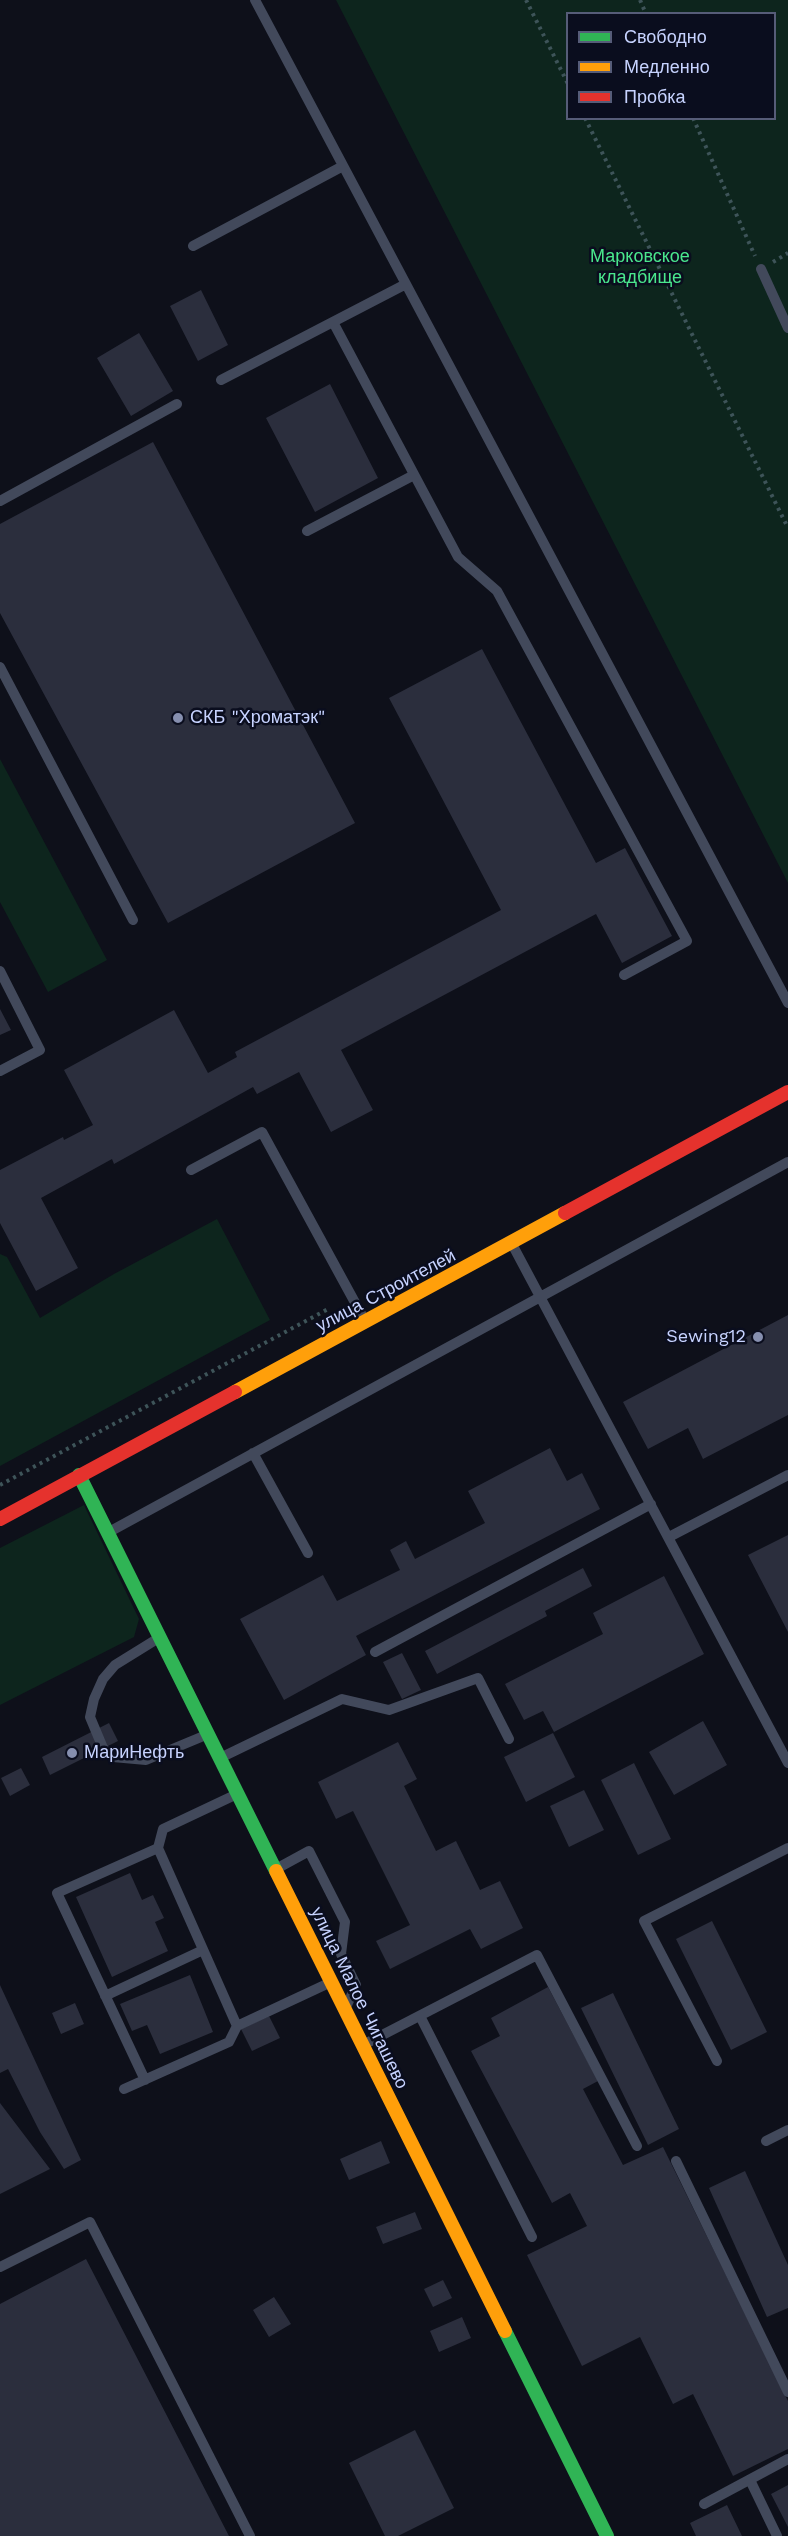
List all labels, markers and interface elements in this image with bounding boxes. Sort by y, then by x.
legend [566,12,776,120]
text: Свободно [624,26,707,47]
text: Медленно [624,56,710,77]
text: Пробка [624,86,686,107]
park label: Марковское кладбище [590,246,690,288]
place label: СКБ "Хроматэк" [190,707,325,729]
marker: СКБ "Хроматэк" [171,711,185,725]
street label: улица Строителей [313,1245,459,1337]
place label: Sewing12 [666,1326,746,1348]
marker: Sewing12 [751,1330,765,1344]
place label: МариНефть [84,1742,184,1764]
marker: МариНефть [65,1746,79,1760]
street label: улица Малое Чигашево [306,1904,412,2092]

